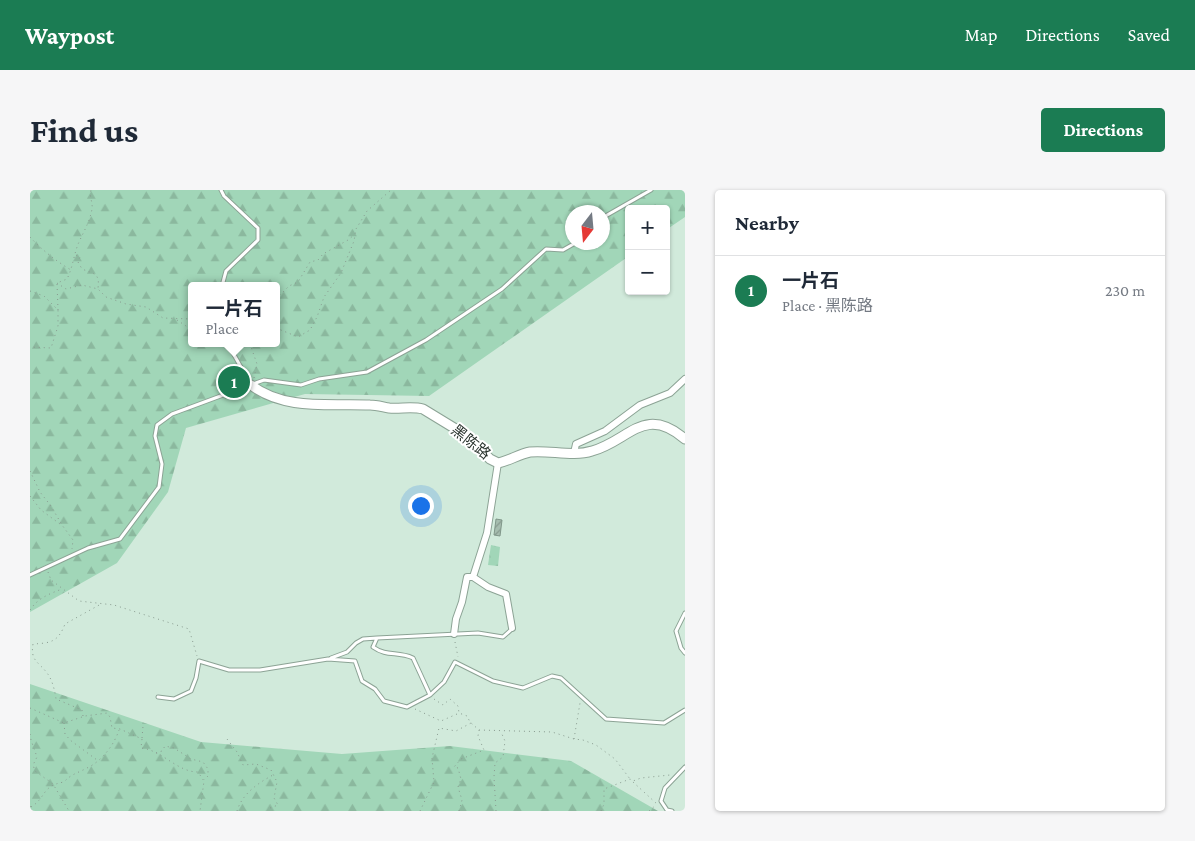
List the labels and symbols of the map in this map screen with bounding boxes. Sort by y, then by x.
north arrow [565,205,610,250]
pin: 1 [218,363,250,401]
street label: 黑陈路 [448,422,494,462]
your location [408,493,434,519]

